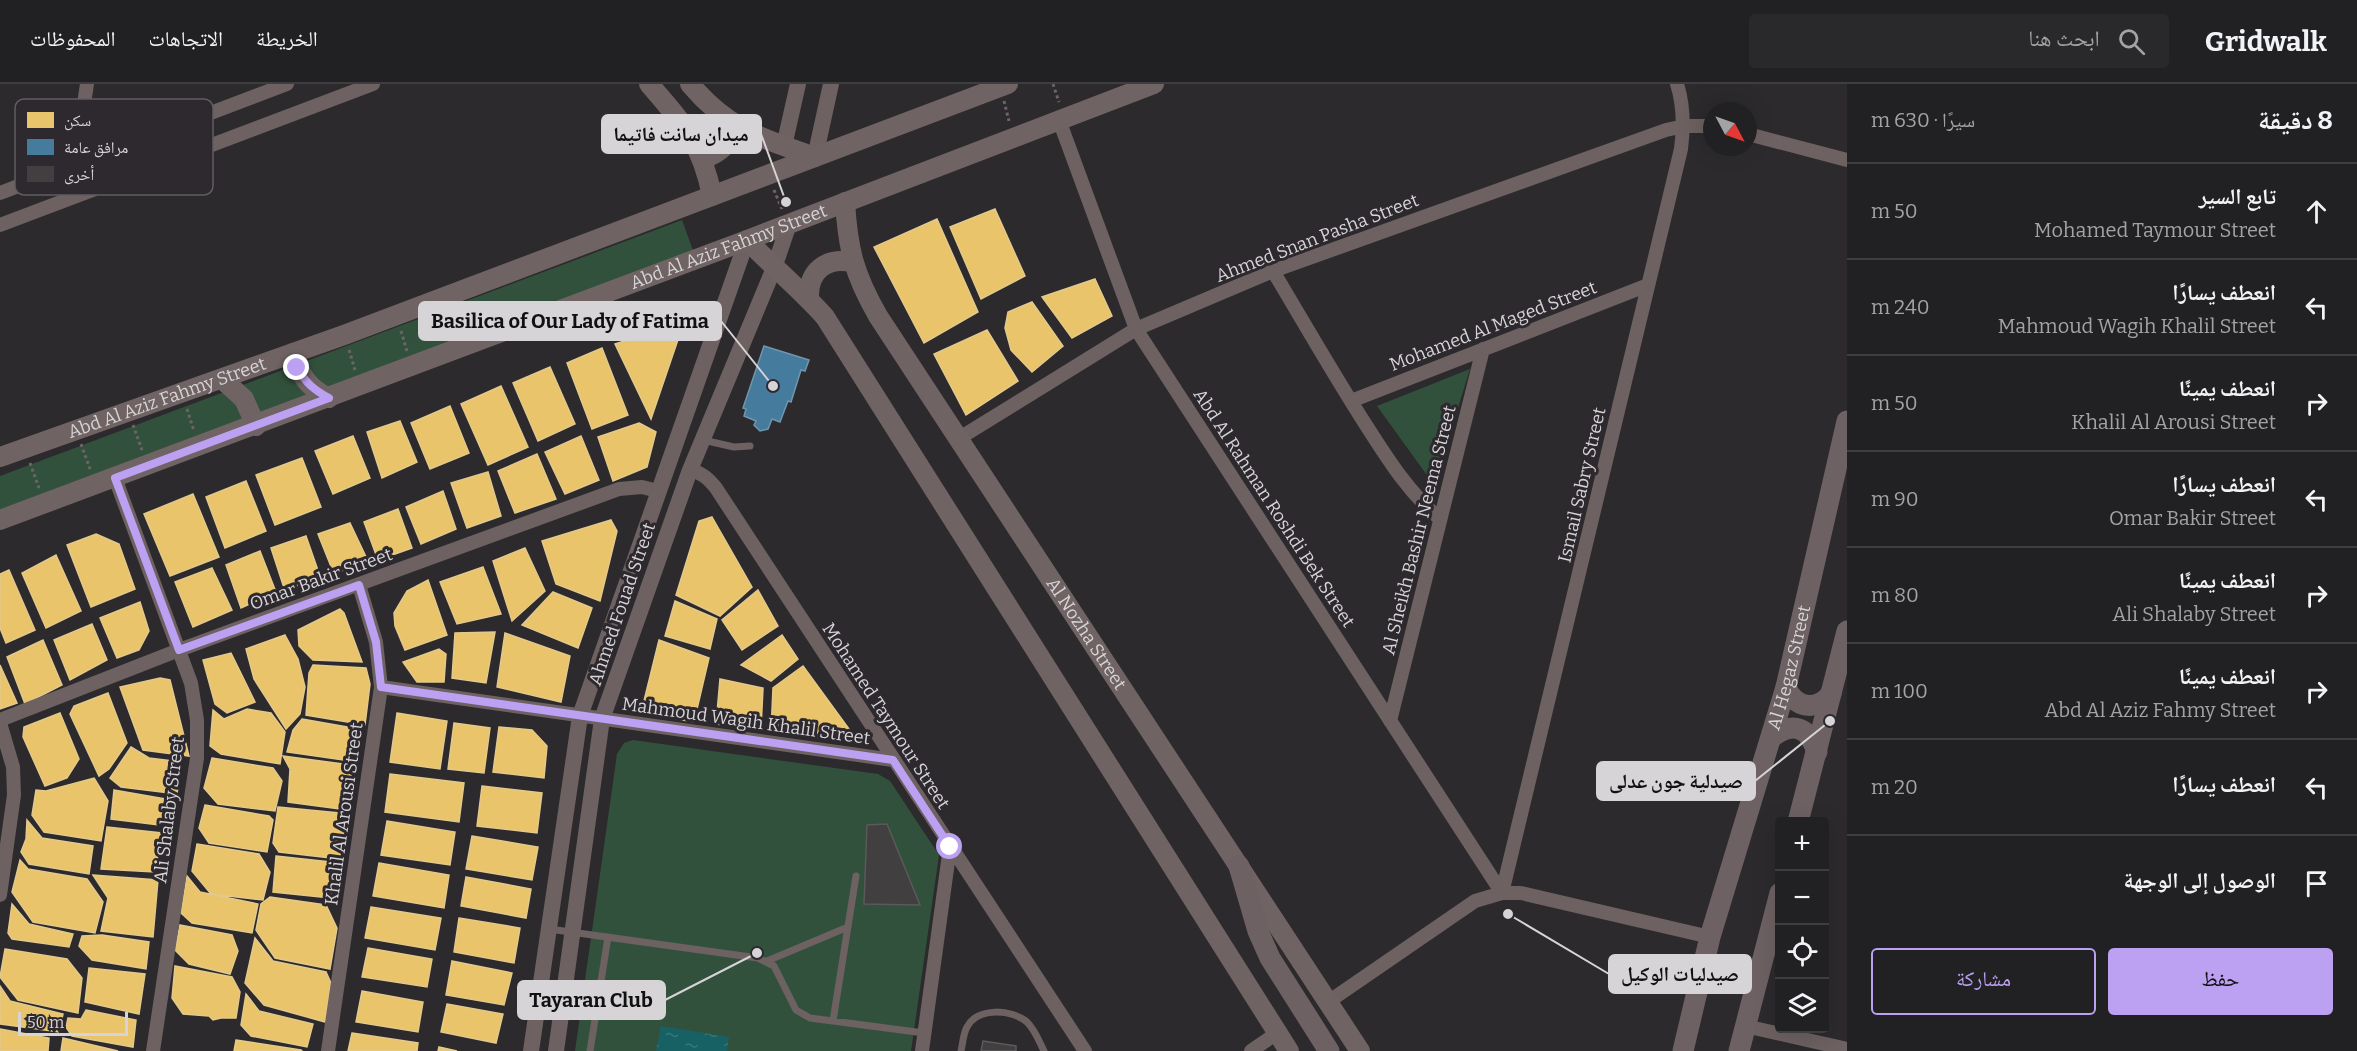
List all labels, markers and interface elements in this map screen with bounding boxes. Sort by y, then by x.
search box [1749,14,2169,68]
text: ابحث هنا [2028,25,2100,52]
icon: search [2115,25,2148,58]
text: Gridwalk [2205,25,2327,58]
text: المحفوظات [30,26,115,52]
text: الاتجاهات [148,26,223,52]
text: الخريطة [256,26,318,52]
legend [15,99,213,195]
north arrow [1703,102,1757,156]
text: 8 دقيقة [2258,105,2333,136]
text: سيرًا · 630 m [1871,108,1975,132]
text: سكن [64,111,91,131]
callout: ميدان سانت فاتيما [602,115,761,153]
text: ميدان سانت فاتيما [613,122,749,146]
text: مرافق عامة [64,138,128,158]
text: أخرى [64,165,94,185]
text: تابع السير [2199,183,2276,210]
street label: Ahmed Snan Pasha Street [1212,189,1422,287]
icon: ahead [2300,195,2333,228]
street label: Abd Al Aziz Fahmy Street [627,199,830,294]
text: 50 m [1871,199,1918,223]
text: Mohamed Taymour Street [2034,218,2276,242]
street label: Mohamed Al Maged Street [1386,276,1600,376]
text: انعطف يسارًا [2172,279,2276,306]
icon: left [2300,291,2333,324]
text: 240 m [1871,295,1929,319]
callout: Basilica of Our Lady of Fatima [419,302,721,340]
text: Basilica of Our Lady of Fatima [431,309,709,333]
text: Mahmoud Wagih Khalil Street [1998,314,2276,338]
street label: Abd Al Aziz Fahmy Street [65,352,269,443]
route end [283,354,309,380]
text: انعطف يمينًا [2179,375,2276,402]
street label: Abd Al Rahman Roshdi Bek Street [1188,384,1360,632]
icon: right [2300,387,2333,420]
text: 50 m [1871,391,1918,415]
street label: Al Sheikh Bashir Neema Street [1377,403,1461,657]
street label: Ismail Sabry Street [1553,405,1611,565]
text: Khalil Al Arousi Street [2071,410,2276,434]
text: انعطف يسارًا [2172,471,2276,498]
icon: left [2300,483,2333,516]
text: 90 m [1871,487,1919,511]
text: Omar Bakir Street [2109,506,2276,530]
street label: Ahmed Fouad Street [584,519,660,688]
street label: Omar Bakir Street [247,543,396,615]
text: انعطف يمينًا [2179,567,2276,594]
street label: Al Nozha Street [1042,573,1131,694]
icon: right [2300,579,2333,612]
text: 80 m [1871,583,1919,607]
text: Ali Shalaby Street [2112,602,2276,626]
street label: Al Hegaz Street [1763,603,1816,733]
street label: Mohamed Taymour Street [817,619,955,814]
text: انعطف يمينًا [2179,663,2276,690]
icon: right [2300,675,2333,708]
text: 100 m [1871,679,1928,703]
street label: Mahmoud Wagih Khalil Street [620,693,872,749]
text: Abd Al Aziz Fahmy Street [2045,698,2276,722]
street label: Khalil Al Arousi Street [320,721,368,907]
street label: Ali Shalaby Street [149,735,189,884]
callout: صيدلية جون عدلى [1597,762,1755,800]
text: صيدلية جون عدلى [1609,769,1743,794]
text: انعطف يسارًا [2172,771,2276,798]
icon: left [2300,771,2333,804]
text: 20 m [1871,775,1918,799]
map controls [1775,817,1829,1033]
button: + [1775,817,1829,871]
route start [936,833,962,859]
text: الوصول إلى الوجهة [2123,867,2276,894]
icon: arrive [2300,867,2333,900]
button: − [1775,871,1829,925]
button: locate [1775,925,1829,979]
button: مشاركة [1871,948,2096,1015]
button: حفظ [2108,948,2333,1015]
callout: صيدليات الوكيل [1609,955,1751,993]
text: صيدليات الوكيل [1621,962,1739,987]
button: layers [1775,979,1829,1033]
callout: Tayaran Club [518,981,665,1019]
text: Tayaran Club [529,988,653,1012]
scale bar [18,1009,128,1036]
text: 50 m [27,1013,64,1032]

